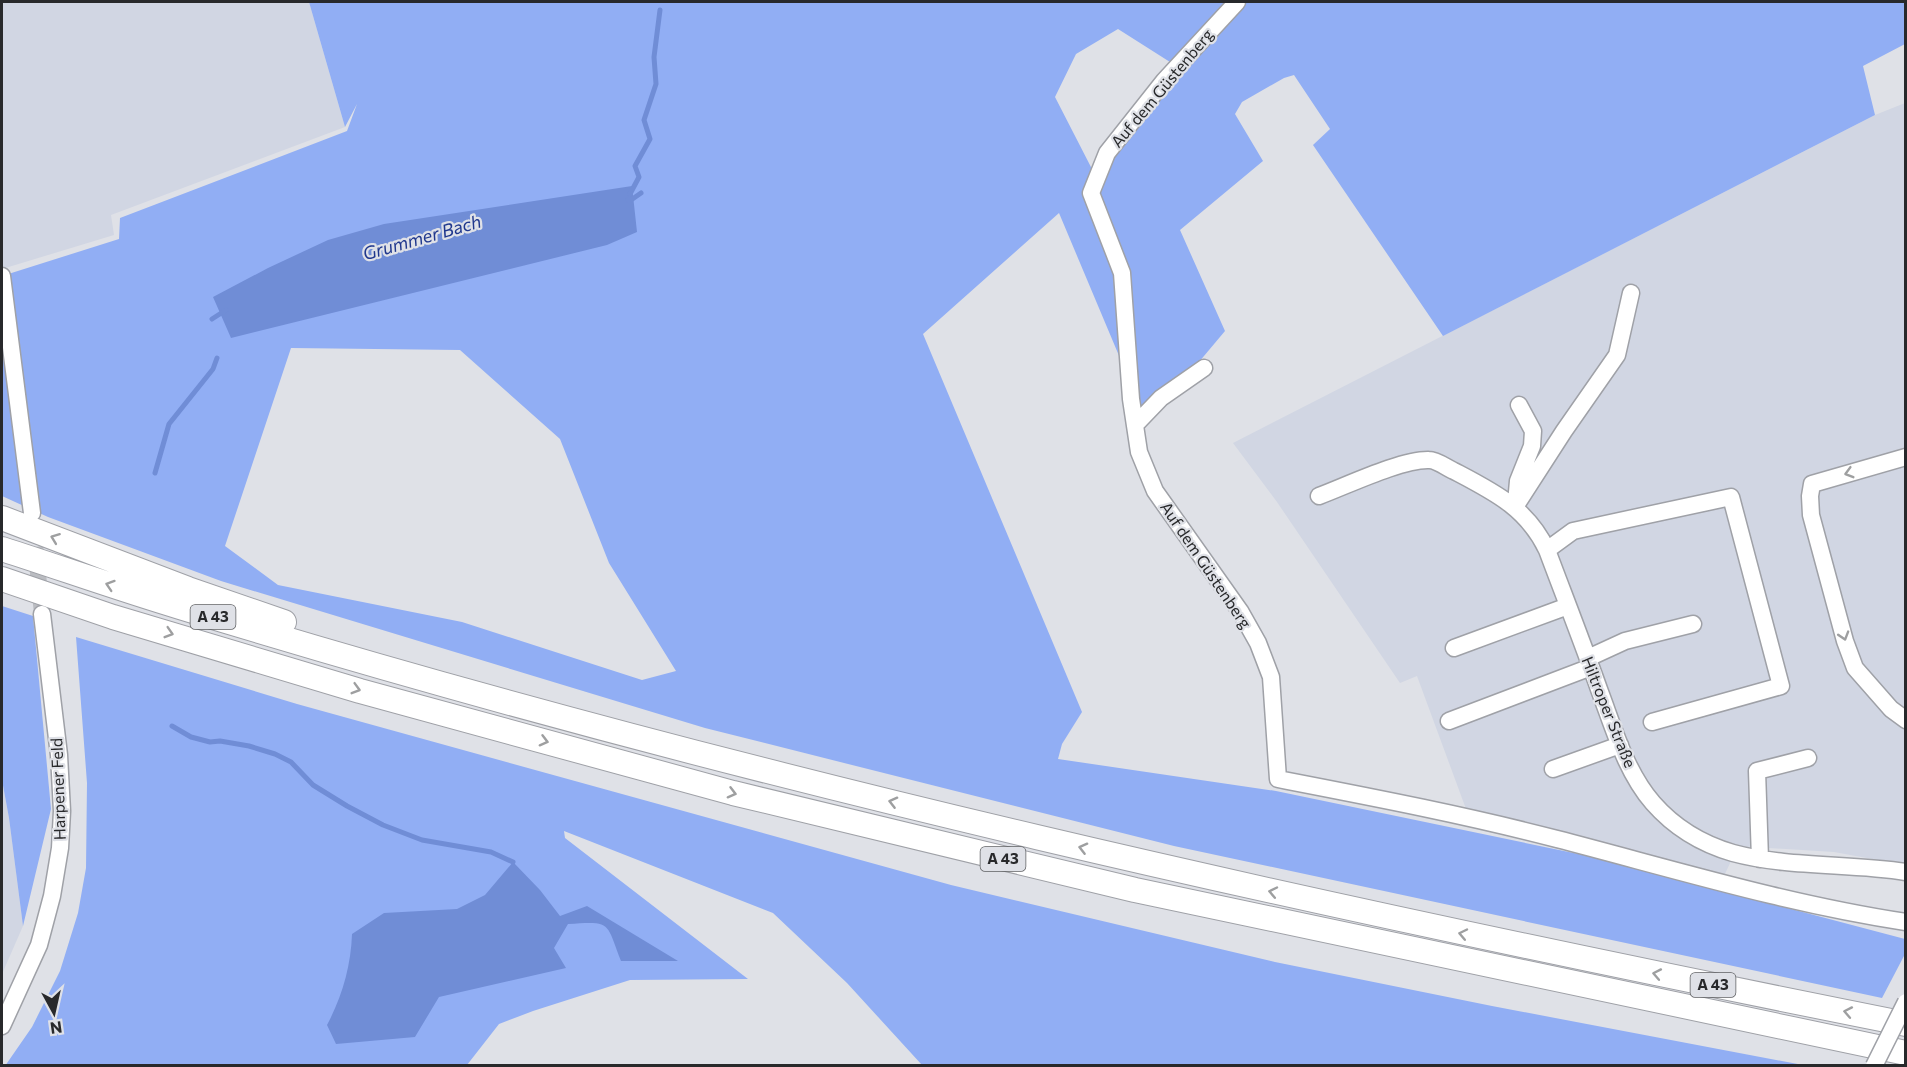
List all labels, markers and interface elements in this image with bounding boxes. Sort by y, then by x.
street label: Auf dem Güstenberg [1107,24,1217,151]
water label: Grummer Bach [360,210,484,264]
one-way arrow [1844,466,1855,478]
street label: Auf dem Güstenberg [1157,498,1256,632]
one-way arrow [51,533,61,546]
one-way arrow [105,579,116,592]
road number: A 43 [190,605,236,629]
one-way arrow [163,626,174,638]
one-way arrow [1837,630,1849,641]
street label: Hiltroper Straße [1578,653,1640,770]
one-way arrow [350,682,361,694]
one-way arrow [538,734,548,746]
street label: Harpener Feld [46,738,69,840]
one-way arrow [726,785,736,798]
one-way arrow [888,797,898,810]
one-way arrow [1078,843,1088,856]
road number: A 43 [980,847,1026,871]
one-way arrow [1268,886,1278,899]
one-way arrow [1458,928,1468,941]
one-way arrow [1652,968,1662,981]
road number: A 43 [1690,973,1736,997]
north arrow [24,983,84,1043]
one-way arrow [1843,1006,1853,1019]
text: N [49,1018,63,1039]

